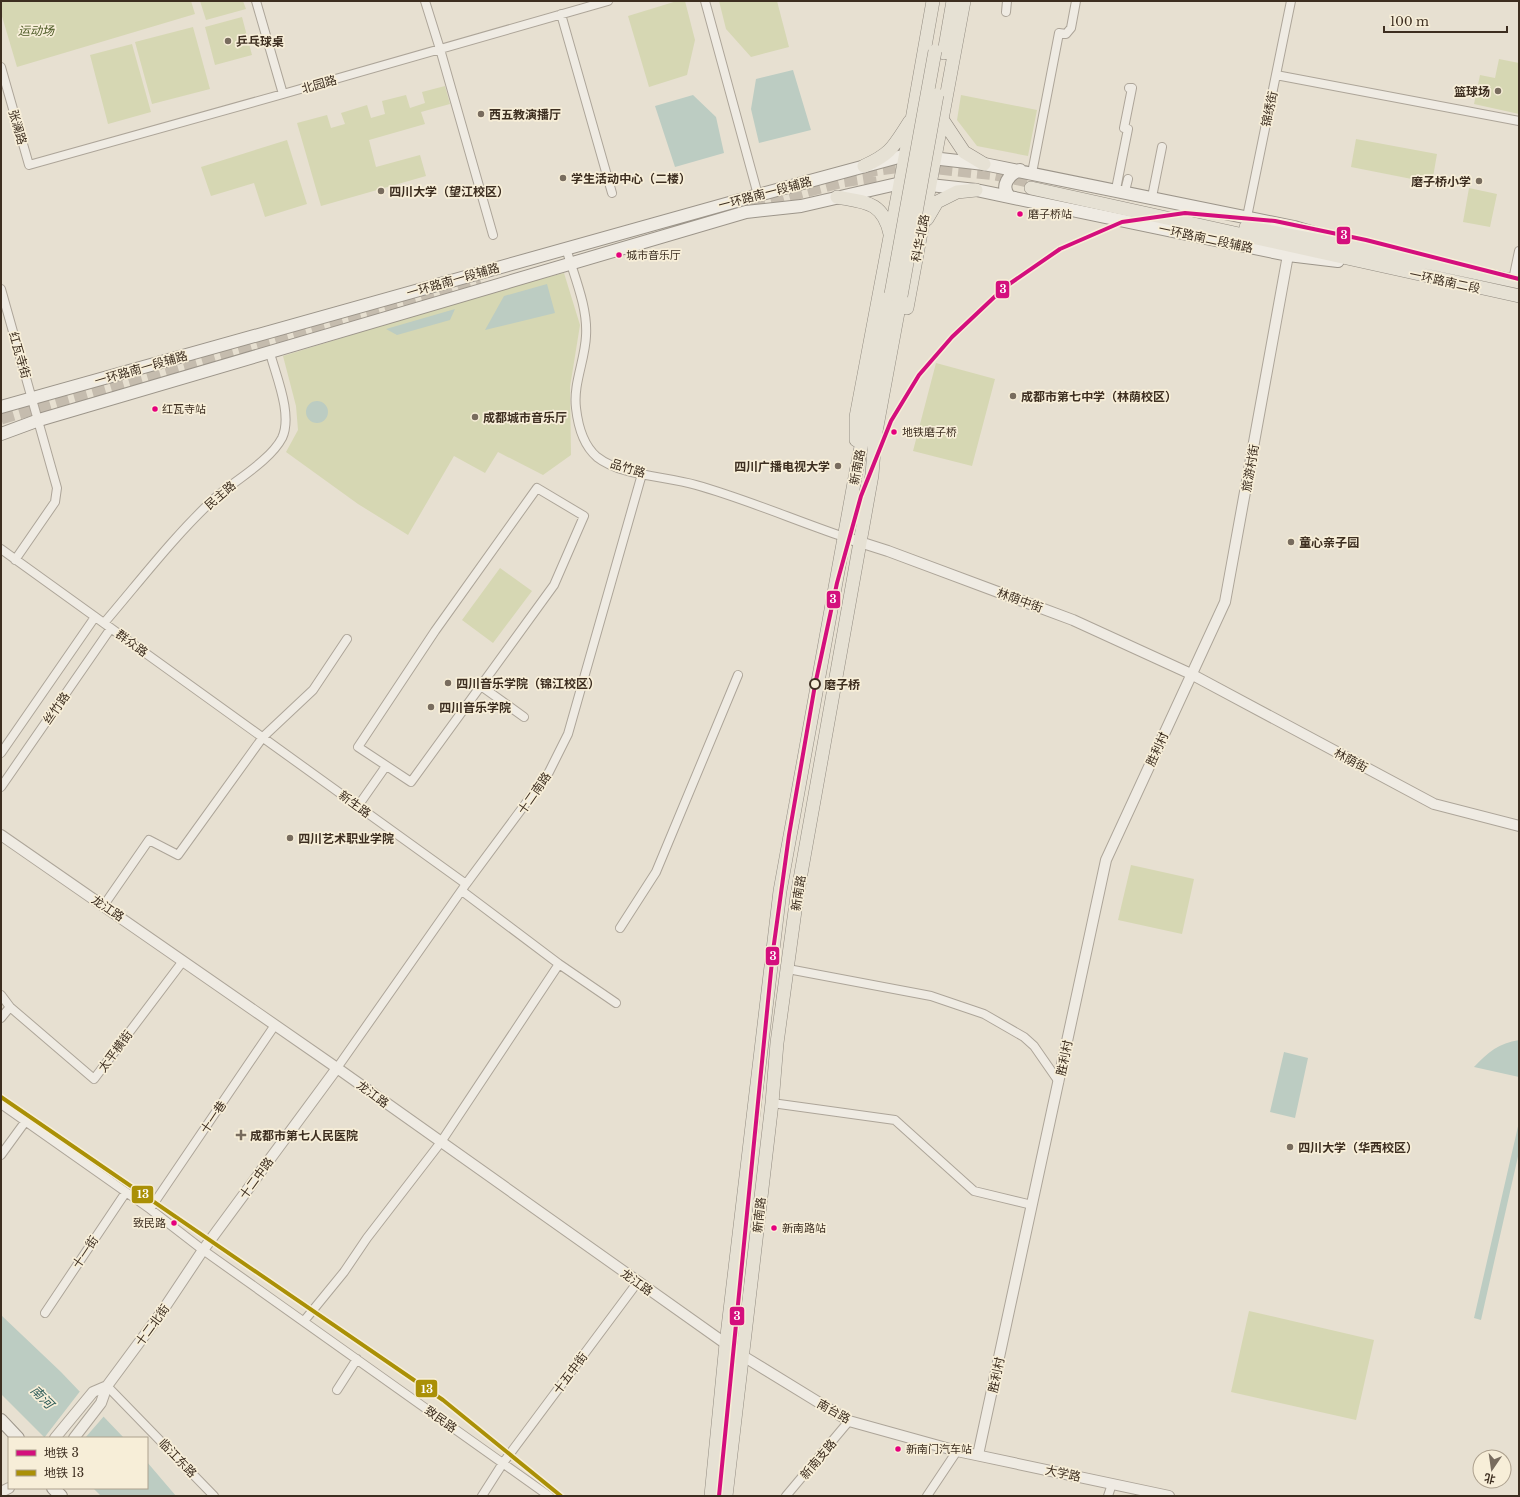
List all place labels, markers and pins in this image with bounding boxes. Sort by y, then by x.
place label: 乒乓球桌 [236,34,284,49]
marker: 乒乓球桌 [223,36,233,46]
place label: 篮球场 [1454,84,1490,99]
marker: 篮球场 [1493,86,1503,96]
place label: 西五教演播厅 [489,107,561,122]
marker: 西五教演播厅 [476,109,486,119]
place label: 学生活动中心（二楼） [571,171,691,186]
marker: 学生活动中心（二楼） [558,173,568,183]
place label: 磨子桥小学 [1411,174,1471,189]
marker: 磨子桥小学 [1474,176,1484,186]
place label: 四川大学（望江校区） [389,184,509,199]
marker: 四川大学（望江校区） [376,186,386,196]
place label: 磨子桥站 [1028,207,1072,221]
marker: 磨子桥站 [1015,209,1025,219]
place label: 城市音乐厅 [626,248,681,262]
marker: 城市音乐厅 [614,250,624,260]
place label: 成都市第七中学（林荫校区） [1021,389,1177,404]
marker: 成都市第七中学（林荫校区） [1008,391,1018,401]
place label: 红瓦寺站 [162,402,206,416]
marker: 红瓦寺站 [150,404,160,414]
place label: 成都城市音乐厅 [483,410,567,425]
marker: 成都城市音乐厅 [470,412,480,422]
place label: 地铁磨子桥 [902,425,957,439]
marker: 地铁磨子桥 [889,427,899,437]
place label: 四川广播电视大学 [734,459,830,474]
marker: 四川广播电视大学 [833,461,843,471]
place label: 童心亲子园 [1299,535,1359,550]
marker: 童心亲子园 [1286,537,1296,547]
place label: 四川音乐学院（锦江校区） [456,676,600,691]
place label: 磨子桥 [824,677,860,692]
marker: 四川音乐学院（锦江校区） [443,678,453,688]
marker: 磨子桥 [809,678,821,690]
place label: 四川音乐学院 [439,700,511,715]
marker: 四川音乐学院 [426,702,436,712]
place label: 四川艺术职业学院 [298,831,394,846]
marker: 四川艺术职业学院 [285,833,295,843]
place label: 成都市第七人民医院 [250,1128,358,1143]
marker: 成都市第七人民医院 [235,1129,247,1141]
place label: 四川大学（华西校区） [1298,1140,1418,1155]
marker: 四川大学（华西校区） [1285,1142,1295,1152]
place label: 致民路 [133,1216,166,1230]
marker: 致民路 [169,1218,179,1228]
place label: 新南路站 [782,1221,826,1235]
marker: 新南路站 [769,1223,779,1233]
place label: 新南门汽车站 [906,1442,972,1456]
marker: 新南门汽车站 [893,1444,903,1454]

